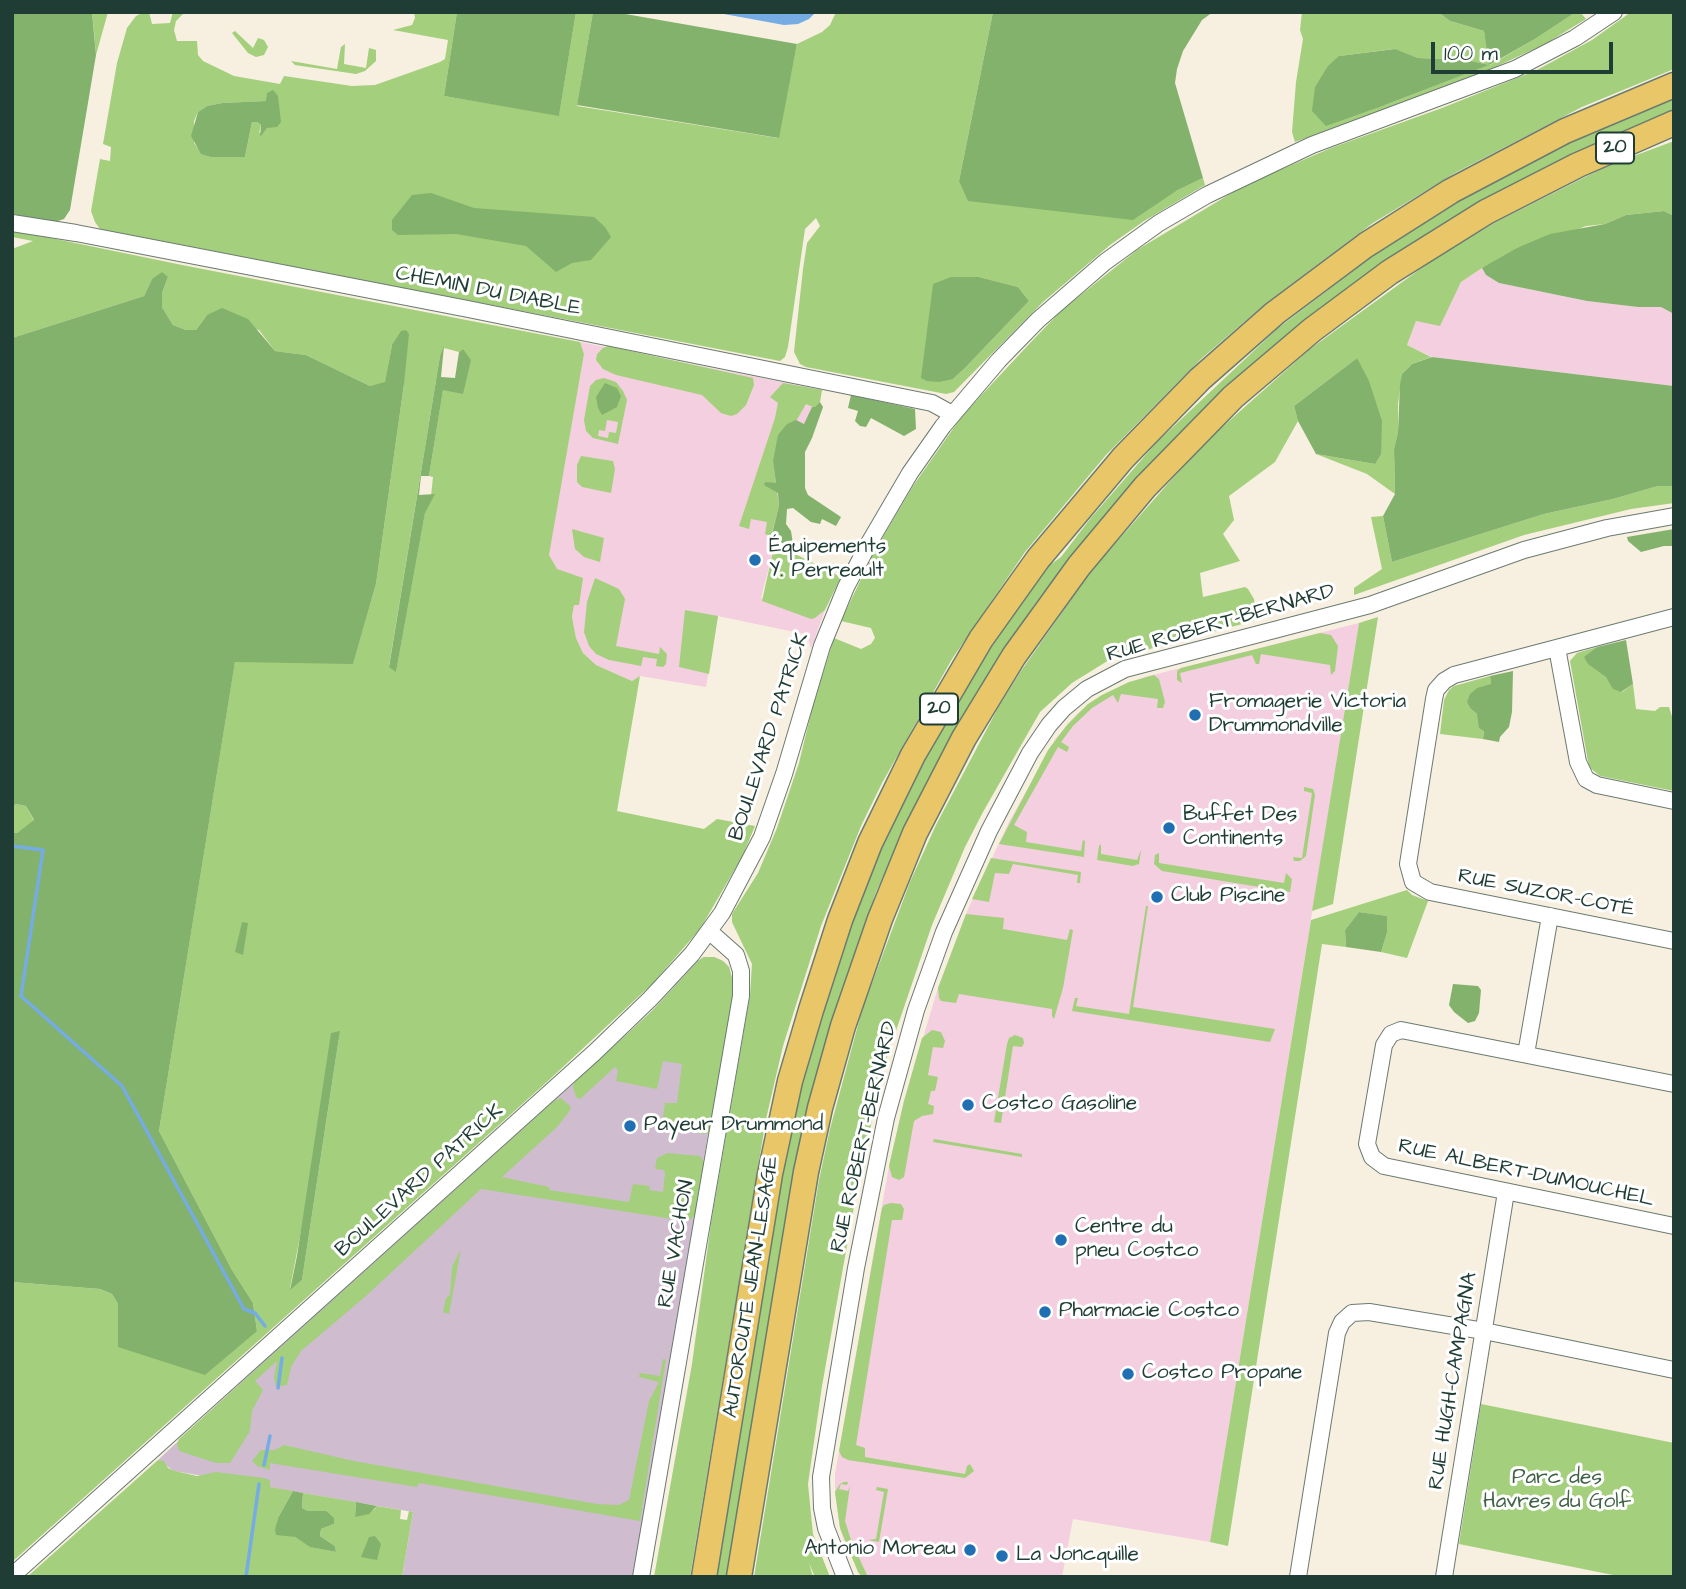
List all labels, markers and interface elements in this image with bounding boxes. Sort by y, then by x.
scale bar [1434,28,1616,72]
text: 100 m [1444,39,1498,68]
road number: 20 [1596,132,1634,164]
street label: CHEMIN DU DIABLE [393,262,583,322]
place label: Équipements Y. Perreault [769,535,886,585]
marker: Équipements Y. Perreault [747,552,763,568]
street label: RUE ROBERT-BERNARD [1104,579,1338,669]
street label: BOULEVARD PATRICK [724,630,816,844]
place label: Fromagerie Victoria Drummondville [1209,690,1406,740]
road number: 20 [920,694,958,724]
marker: Fromagerie Victoria Drummondville [1187,707,1203,723]
place label: Buffet Des Continents [1183,803,1297,853]
marker: Buffet Des Continents [1161,820,1177,836]
street label: RUE SUZOR-COTÉ [1456,865,1636,923]
place label: Club Piscine [1171,884,1285,910]
marker: Club Piscine [1149,889,1165,905]
street label: RUE ROBERT-BERNARD [826,1019,904,1255]
place label: Costco Gasoline [982,1092,1137,1118]
marker: Costco Gasoline [960,1097,976,1113]
street label: BOULEVARD PATRICK [331,1099,509,1263]
place label: Payeur Drummond [644,1113,823,1139]
marker: Payeur Drummond [622,1118,638,1134]
street label: RUE ALBERT-DUMOUCHEL [1396,1135,1656,1213]
street label: AUTOROUTE JEAN-LESAGE [719,1154,785,1420]
street label: RUE VACHON [653,1178,701,1310]
place label: Centre du pneu Costco [1075,1215,1198,1265]
marker: Centre du pneu Costco [1053,1232,1069,1248]
street label: RUE HUGH-CAMPAGNA [1424,1271,1484,1491]
place label: Pharmacie Costco [1059,1299,1239,1325]
marker: Pharmacie Costco [1037,1304,1053,1320]
place label: Costco Propane [1142,1361,1302,1387]
marker: Costco Propane [1120,1366,1136,1382]
park label: Parc des Havres du Golf [1483,1466,1631,1516]
place label: Antonio Moreau [804,1537,956,1563]
marker: Antonio Moreau [962,1542,978,1558]
place label: La Joncquille [1016,1543,1139,1569]
marker: La Joncquille [994,1548,1010,1564]

